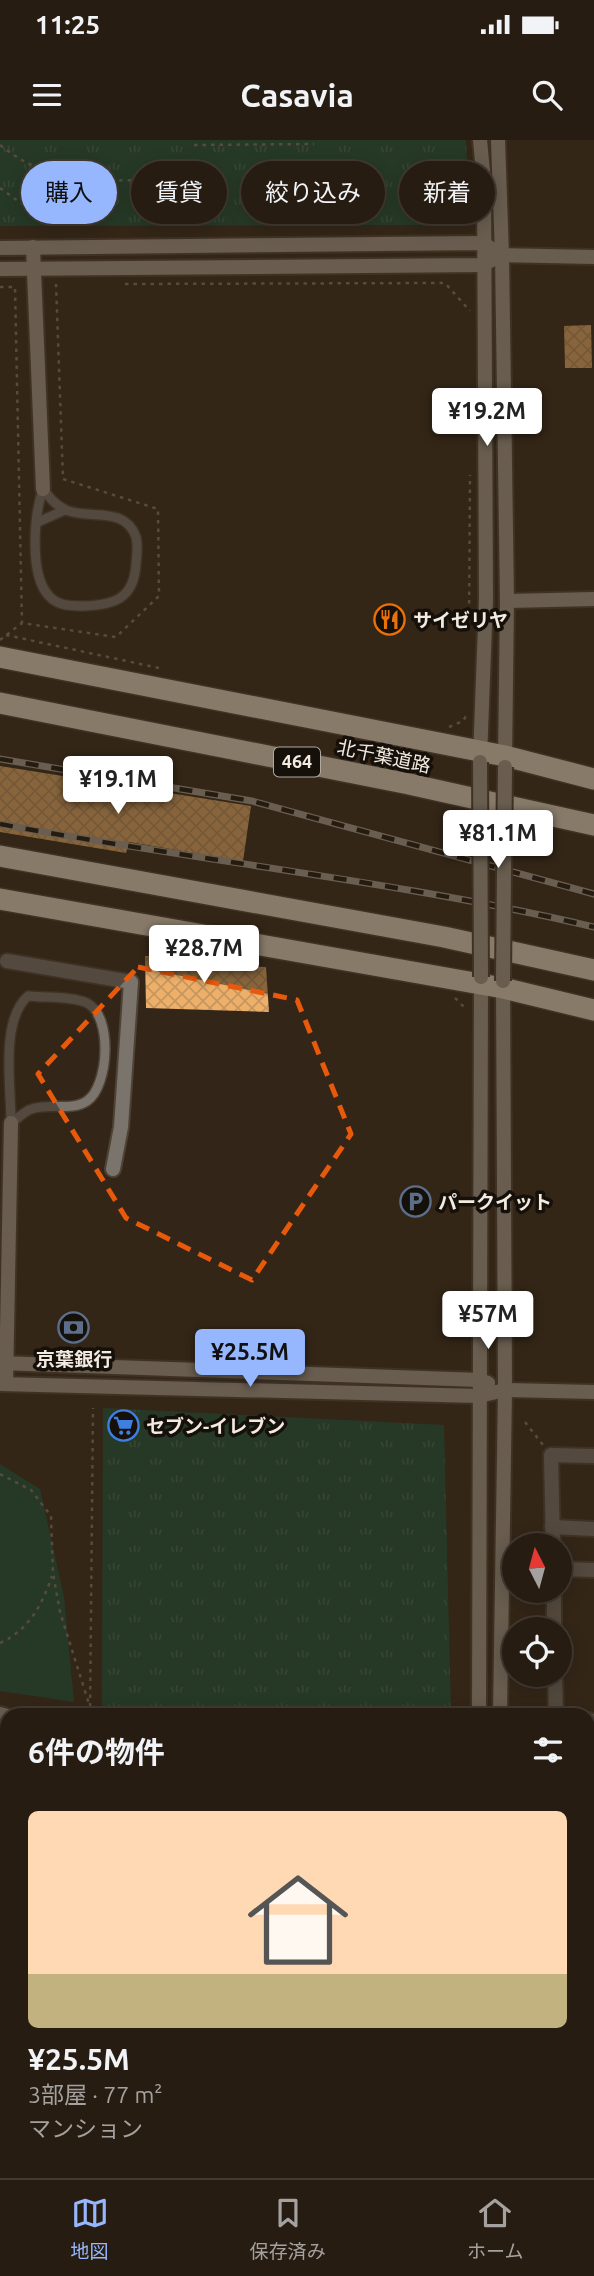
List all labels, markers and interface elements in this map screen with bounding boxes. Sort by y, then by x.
text: 11:25 [35,10,100,39]
icon: menu [28,76,66,114]
icon: search [528,76,566,114]
text: Casavia [240,77,354,113]
chip: 購入 [21,161,117,224]
chip: 賃貸 [131,161,227,224]
chip: 絞り込み [241,161,385,224]
chip: 新着 [399,161,495,224]
pin: ¥19.2M [430,388,544,448]
text: ¥19.2M [448,398,526,423]
restaurant icon: サイゼリヤ [373,603,407,637]
place label: サイゼリヤ [413,609,508,631]
street label: 北千葉道路 [335,735,433,777]
road number: 464 [274,748,320,776]
pin: ¥19.1M [61,756,175,816]
text: ¥19.1M [79,766,157,791]
pin: ¥81.1M [441,810,555,870]
text: ¥81.1M [459,820,537,845]
pin: ¥28.7M [147,926,261,985]
text: ¥28.7M [165,935,243,960]
parking icon: パークイット [398,1185,432,1219]
place label: パークイット [438,1191,552,1213]
pin: ¥57M [447,1292,529,1351]
text: ¥57M [458,1301,518,1326]
bank icon: 京葉銀行 [57,1311,91,1345]
pin: ¥25.5M [193,1330,307,1389]
text: ¥25.5M [211,1339,289,1364]
place label: 京葉銀行 [36,1348,112,1370]
supermarket icon: セブン-イレブン [106,1409,140,1443]
place label: セブン-イレブン [146,1415,285,1437]
north arrow [502,1533,572,1603]
map controls [502,1533,572,1687]
button: locate [502,1617,572,1687]
icon: filters [529,1731,567,1769]
text: 6件の物件 [28,1735,165,1769]
icon: home [235,1857,361,1983]
text: ¥25.5M [28,2042,130,2076]
text: 3部屋 · 77 m² [28,2082,162,2107]
text: マンション [28,2116,143,2141]
tab: 地図 [71,2194,109,2263]
tab: 保存済み [250,2194,326,2263]
tab: ホーム [467,2194,523,2263]

